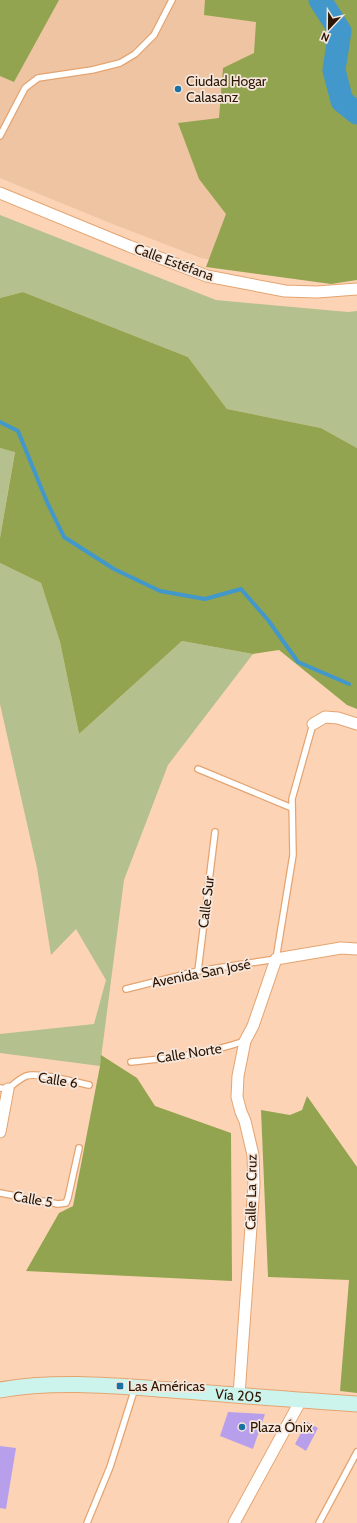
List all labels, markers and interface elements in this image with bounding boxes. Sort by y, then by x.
north arrow [309,8,349,48]
text: N [319,29,331,45]
place label: Ciudad Hogar Calasanz [186,72,267,106]
marker: Ciudad Hogar Calasanz [173,84,183,94]
street label: Calle Estéfana [132,239,216,285]
street label: Calle Sur [194,875,218,929]
street label: Avenida San José [150,955,252,991]
street label: Calle Norte [155,1039,223,1067]
street label: Calle 6 [37,1068,79,1092]
street label: Calle La Cruz [241,1153,261,1230]
street label: Calle 5 [12,1187,54,1211]
place label: Las Américas [128,1377,205,1395]
marker: Las Américas [115,1381,125,1391]
street label: Vía 205 [214,1385,262,1406]
place label: Plaza Ónix [250,1418,313,1436]
marker: Plaza Ónix [237,1422,247,1432]

